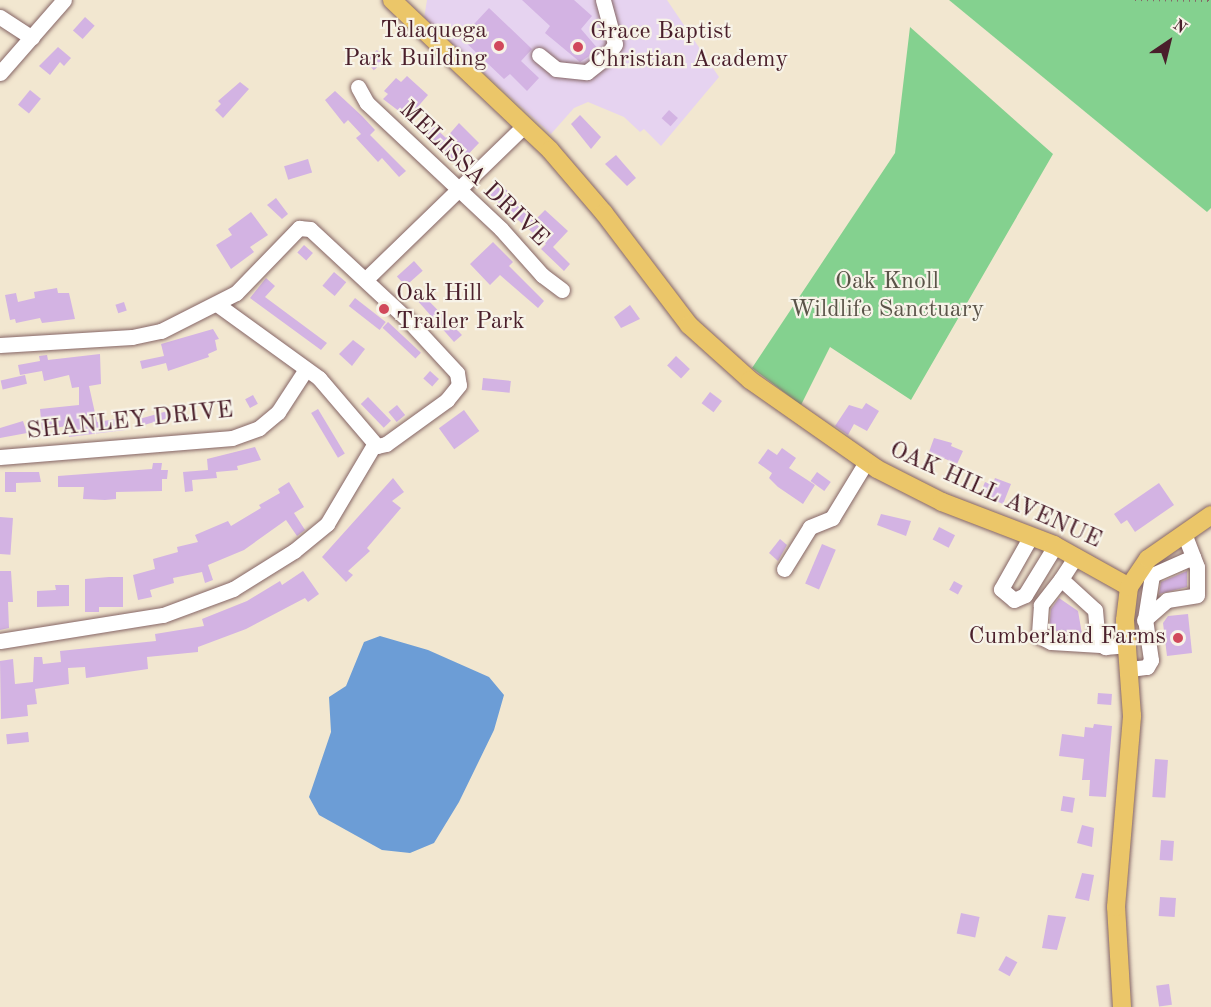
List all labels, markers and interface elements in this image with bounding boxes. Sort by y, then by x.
north arrow [1139,12,1199,72]
text: N [1170,17,1189,37]
place label: Talaquega Park Building [344,18,487,74]
place label: Grace Baptist Christian Academy [590,19,788,75]
marker: Talaquega Park Building [492,39,506,53]
marker: Grace Baptist Christian Academy [571,40,585,54]
street label: MELISSA DRIVE [392,96,554,254]
park label: Oak Knoll Wildlife Sanctuary [790,269,984,325]
place label: Oak Hill Trailer Park [396,281,525,337]
marker: Oak Hill Trailer Park [377,302,391,316]
street label: SHANLEY DRIVE [25,397,235,447]
street label: OAK HILL AVENUE [885,436,1105,556]
place label: Cumberland Farms [968,624,1166,652]
marker: Cumberland Farms [1171,631,1185,645]

